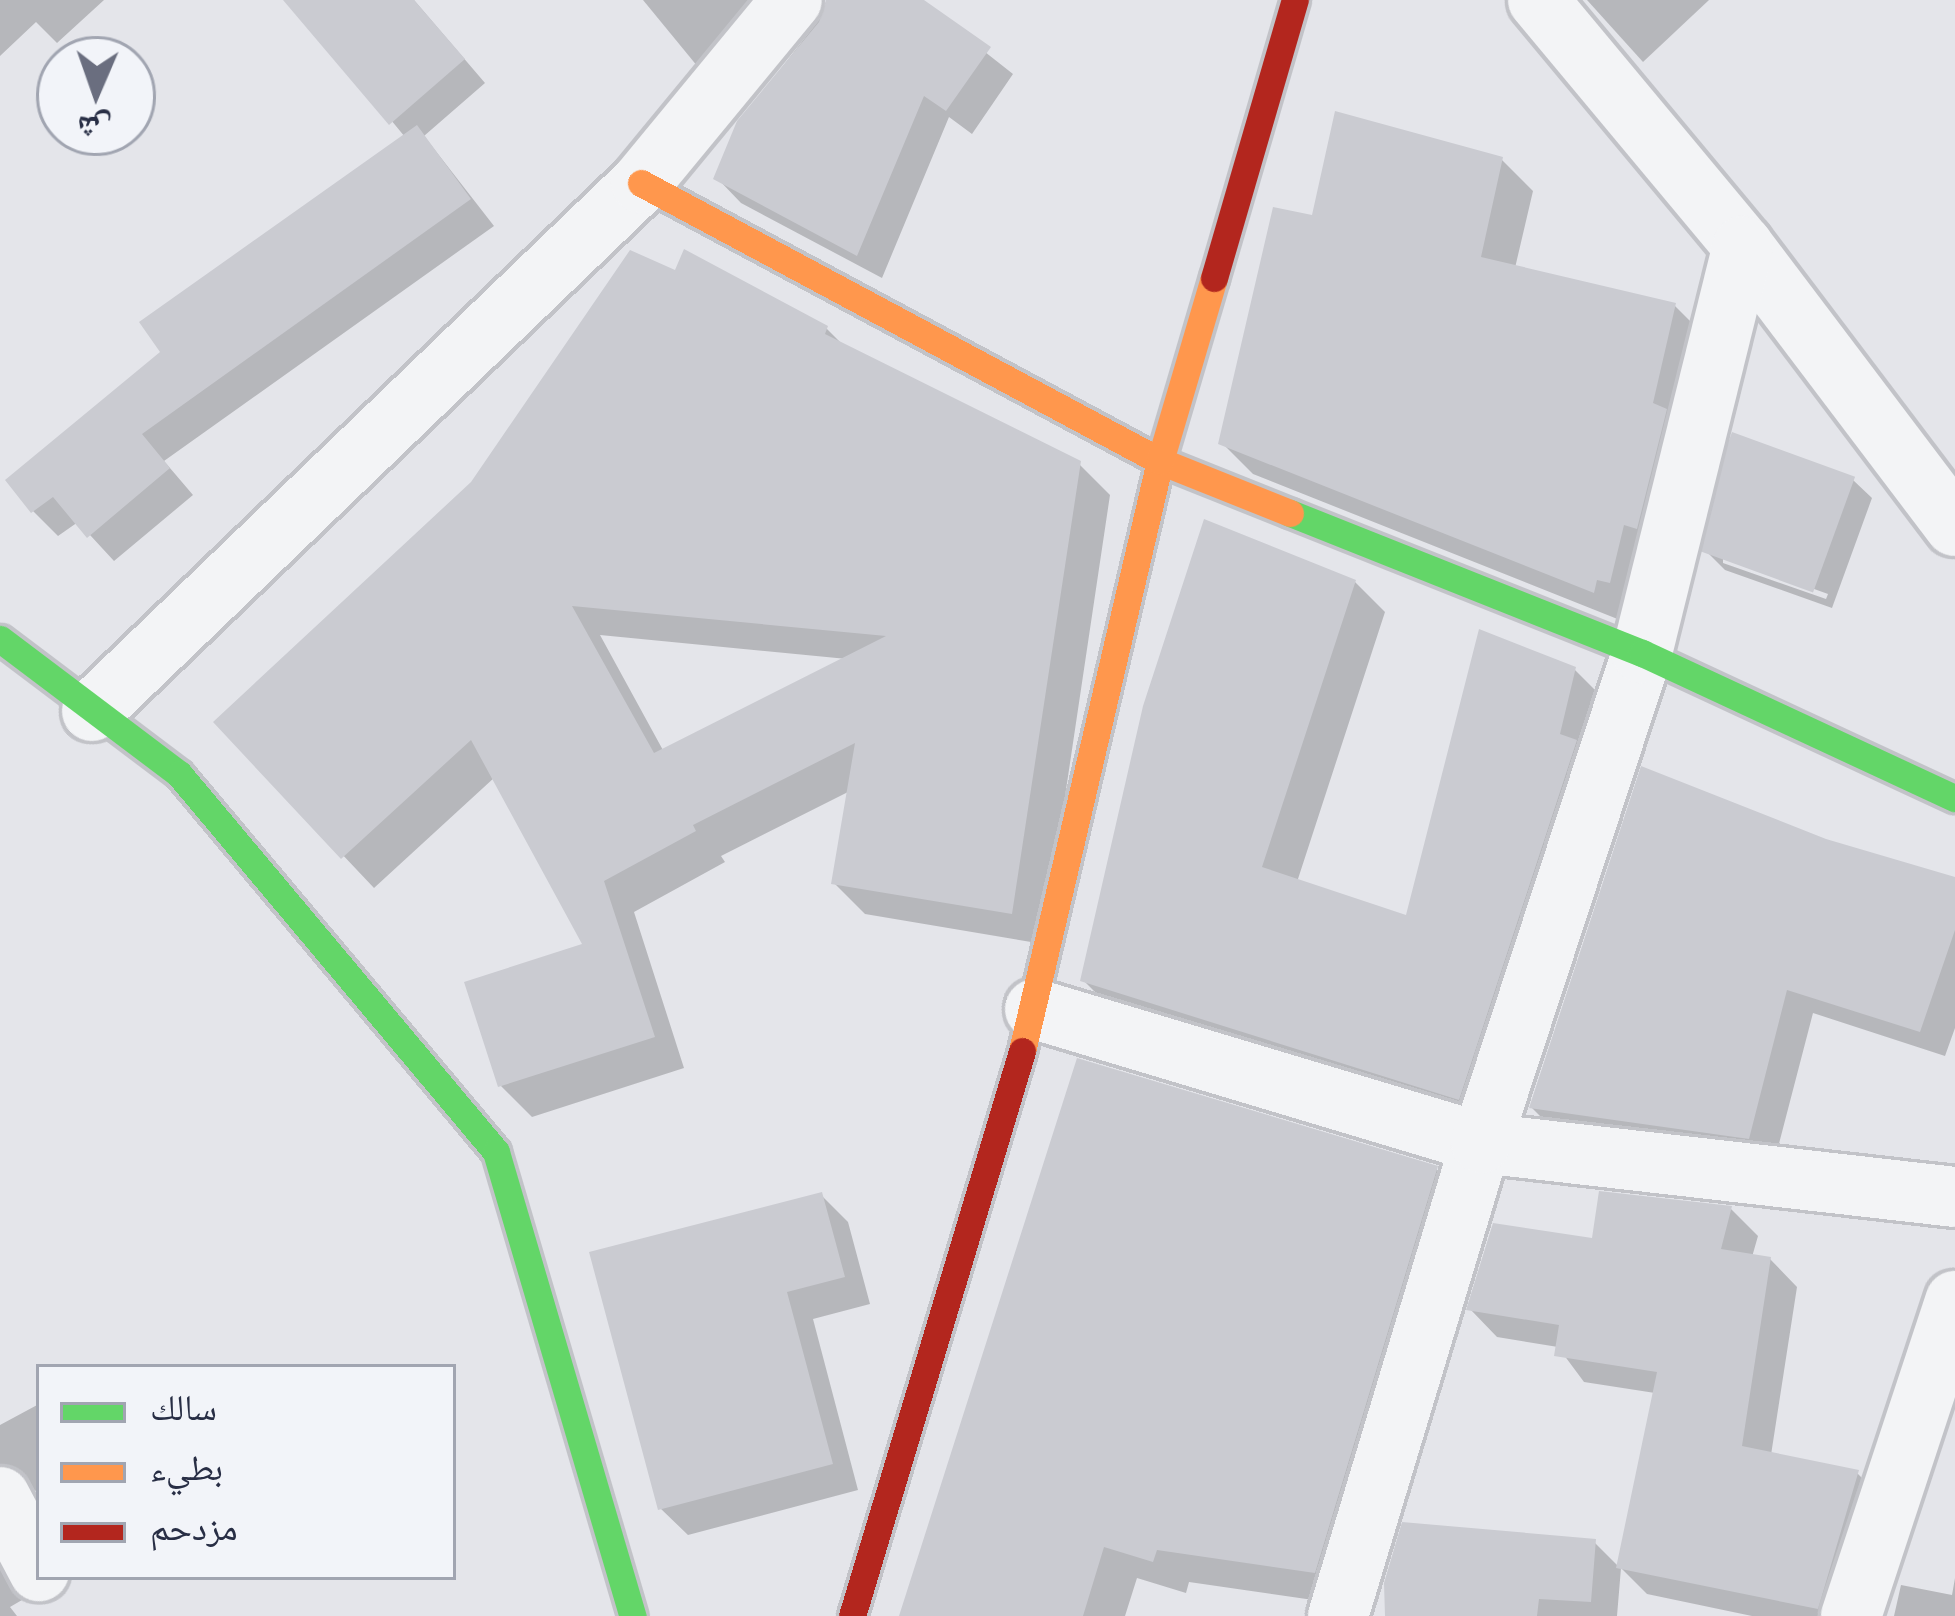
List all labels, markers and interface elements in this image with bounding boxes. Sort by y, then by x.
north arrow [36,36,156,156]
text: ش [77,106,113,153]
legend [36,1364,456,1580]
text: سالك [150,1382,217,1431]
text: بطيء [150,1442,223,1491]
text: مزدحم [150,1502,238,1551]

